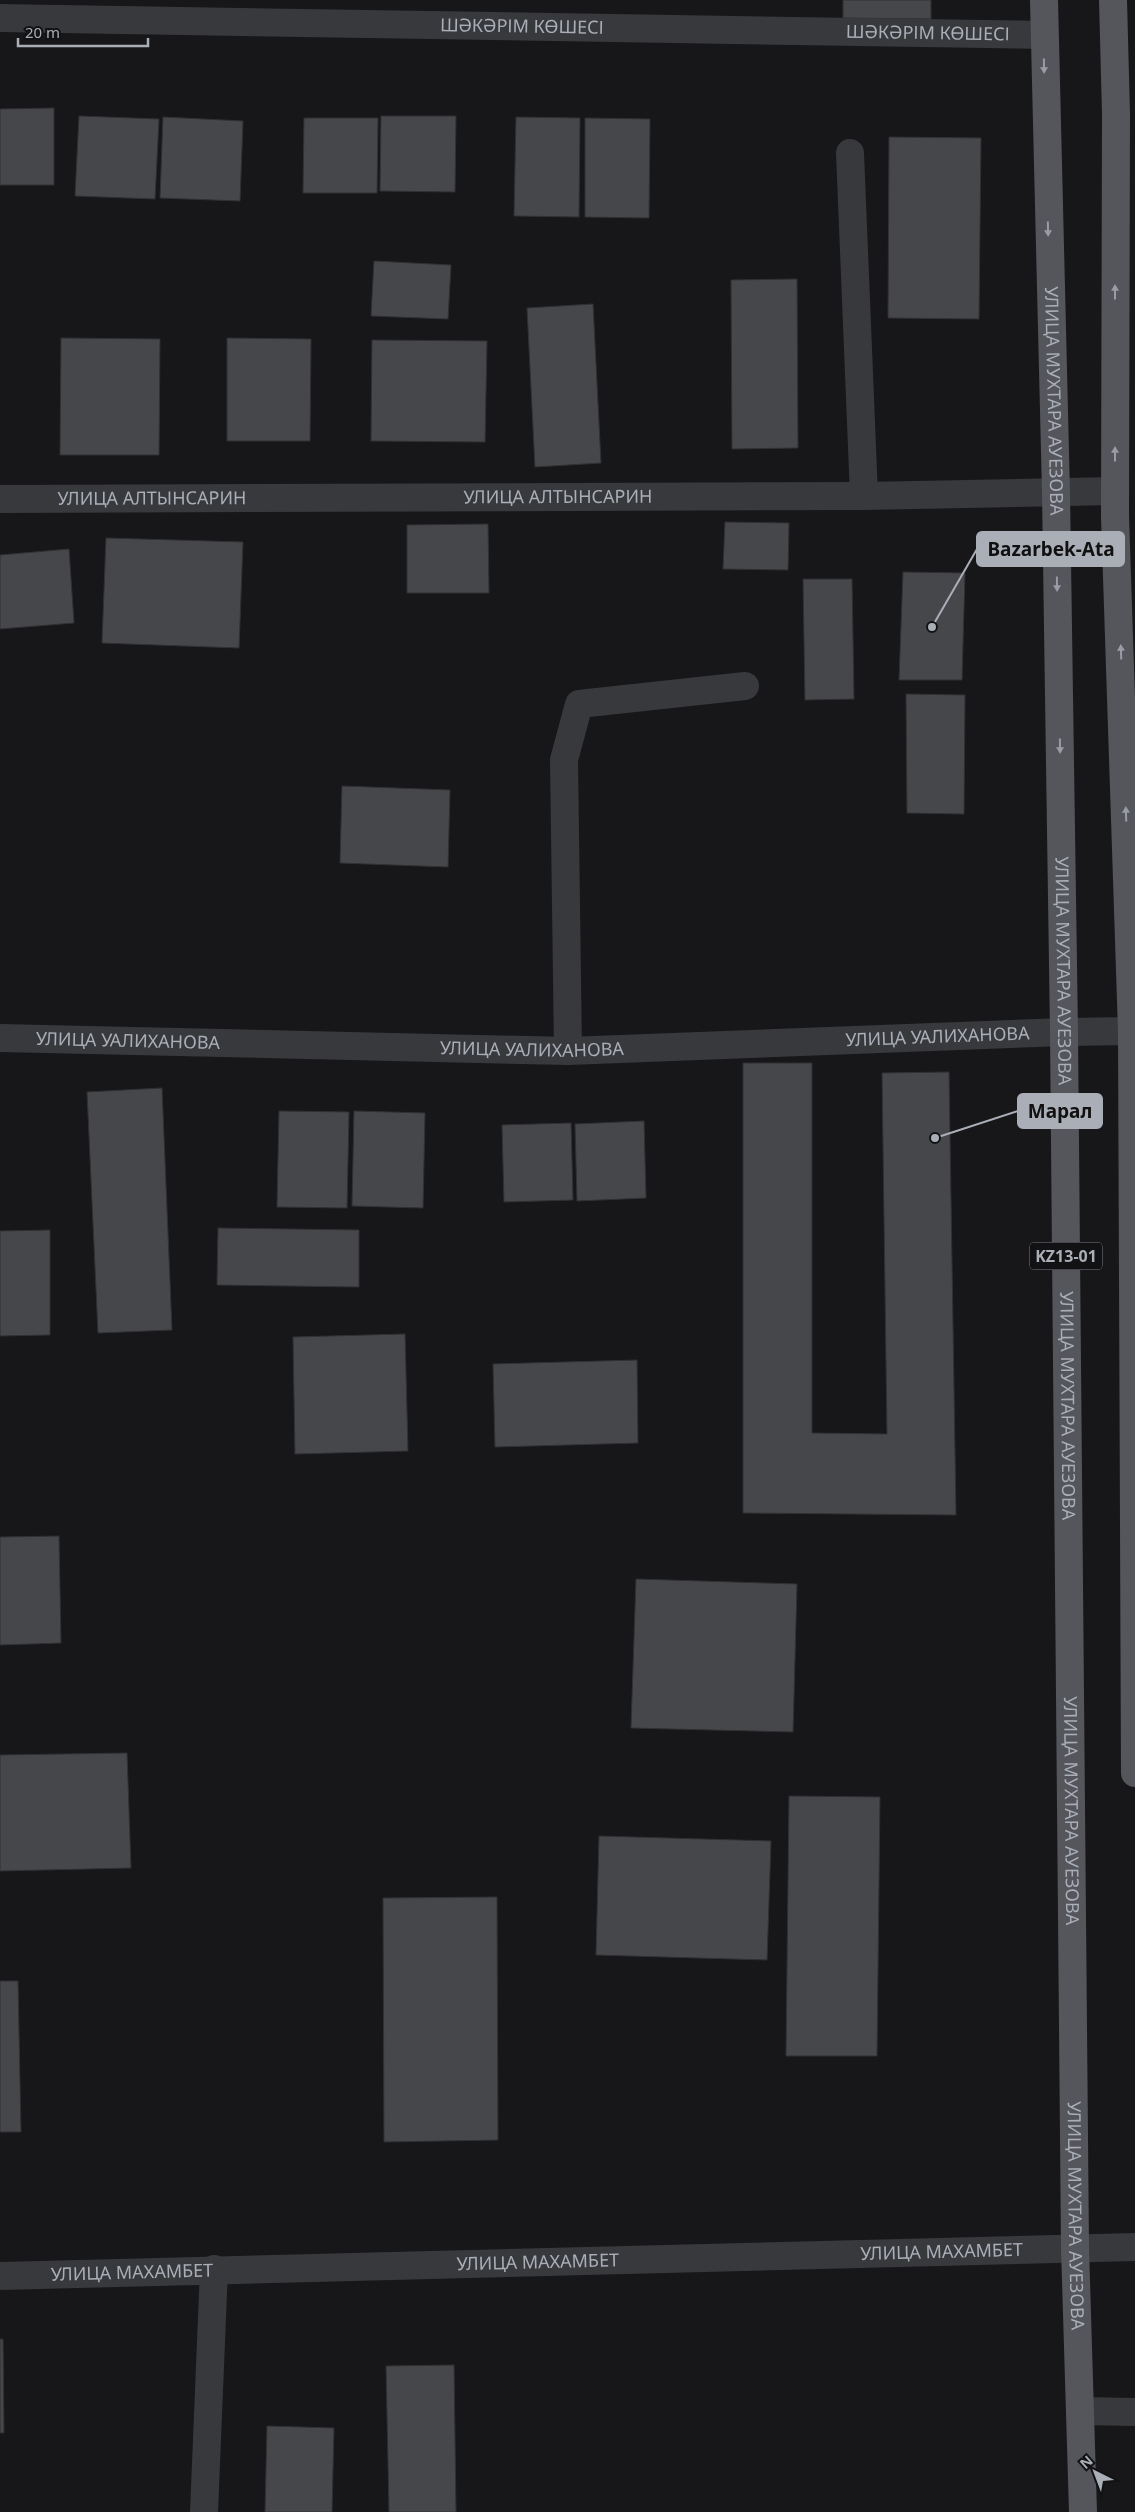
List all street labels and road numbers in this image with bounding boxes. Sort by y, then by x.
street label: ШӘКӘРІМ КӨШЕСІ [440,12,604,39]
street label: ШӘКӘРІМ КӨШЕСІ [846,19,1010,45]
street label: УЛИЦА МУХТАРА АУЕЗОВА [1040,286,1069,516]
street label: УЛИЦА АЛТЫНСАРИН [464,484,652,508]
street label: УЛИЦА АЛТЫНСАРИН [58,485,246,510]
street label: УЛИЦА МУХТАРА АУЕЗОВА [1050,856,1077,1086]
street label: УЛИЦА УАЛИХАНОВА [845,1020,1031,1051]
street label: УЛИЦА УАЛИХАНОВА [36,1026,221,1054]
street label: УЛИЦА УАЛИХАНОВА [440,1035,625,1062]
road number: KZ13-01 [1030,1242,1102,1270]
street label: УЛИЦА МУХТАРА АУЕЗОВА [1055,1291,1081,1521]
street label: УЛИЦА МУХТАРА АУЕЗОВА [1059,1696,1085,1926]
street label: УЛИЦА МУХТАРА АУЕЗОВА [1063,2101,1090,2331]
street label: УЛИЦА МАХАМБЕТ [860,2237,1023,2265]
street label: УЛИЦА МАХАМБЕТ [456,2247,619,2275]
street label: УЛИЦА МАХАМБЕТ [50,2258,213,2286]

